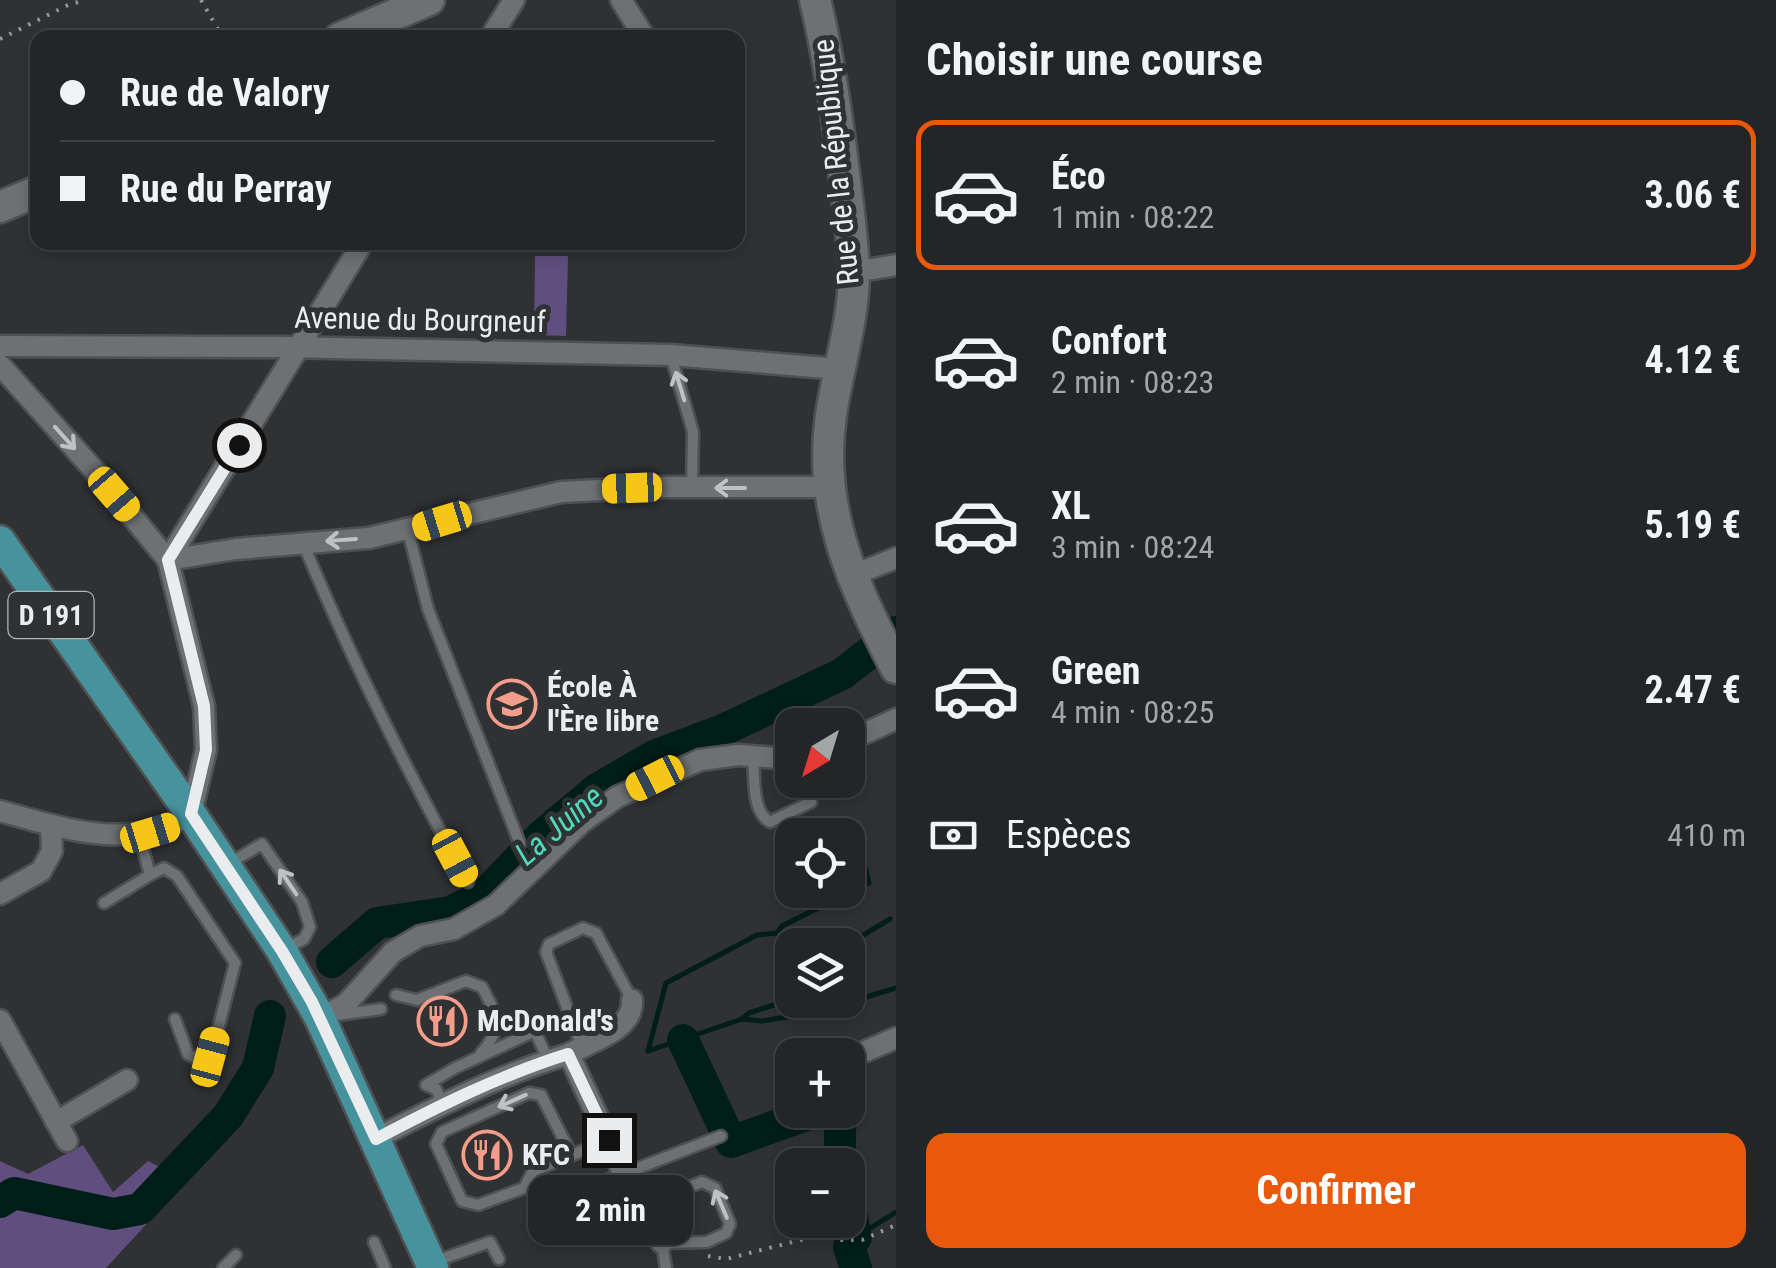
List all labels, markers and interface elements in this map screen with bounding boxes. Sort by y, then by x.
text: Choisir une course [926,33,1263,86]
street label: Rue de la République [805,38,866,287]
text: Rue de Valory [120,71,330,115]
icon: car [931,150,1021,240]
text: Éco [1051,154,1106,198]
text: Rue du Perray [120,167,332,211]
text: 3.06 € [1644,173,1741,217]
text: 1 min · 08:22 [1051,198,1214,236]
street label: Avenue du Bourgneuf [294,300,547,339]
icon: car [931,315,1021,405]
text: Confort [1051,319,1167,363]
text: 4.12 € [1644,338,1741,382]
text: 2 min · 08:23 [1051,363,1214,401]
one-way arrow [670,371,688,402]
route start [217,423,262,468]
one-way arrow [53,425,76,450]
car [83,462,145,526]
car [601,472,663,504]
one-way arrow [714,478,746,498]
icon: car [931,480,1021,570]
text: XL [1051,484,1090,528]
car [409,498,475,544]
text: 5.19 € [1644,503,1741,547]
text: 3 min · 08:24 [1051,528,1214,566]
one-way arrow [325,531,357,550]
road number: D 191 [8,592,94,638]
icon: car [931,645,1021,735]
text: Green [1051,649,1141,693]
text: 2.47 € [1644,668,1741,712]
place label: École À l'Ère libre [547,669,659,738]
school or university icon: École À l'Ère libre [486,678,538,730]
text: 4 min · 08:25 [1051,693,1214,731]
north arrow [775,708,865,798]
map controls [775,708,865,1238]
car [621,751,689,805]
water label: La Juine [507,777,611,873]
icon: cash [926,808,981,863]
car [117,810,183,856]
text: Espèces [1006,813,1131,857]
text: 410 m [1667,816,1746,854]
button: locate [775,818,865,908]
car [428,824,482,892]
one-way arrow [278,869,299,897]
button: layers [775,928,865,1018]
restaurant icon: McDonald's [416,995,468,1047]
place label: McDonald's [477,1003,614,1038]
car [188,1024,232,1090]
button: + [775,1038,865,1128]
one-way arrow [498,1092,528,1111]
route end [587,1118,632,1163]
restaurant icon: KFC [461,1129,513,1181]
button: Confirmer [926,1133,1746,1248]
place label: KFC [522,1137,570,1172]
button: − [775,1148,865,1238]
callout: 2 min [526,1175,692,1245]
one-way arrow [711,1189,729,1220]
text: 2 min [575,1191,646,1229]

